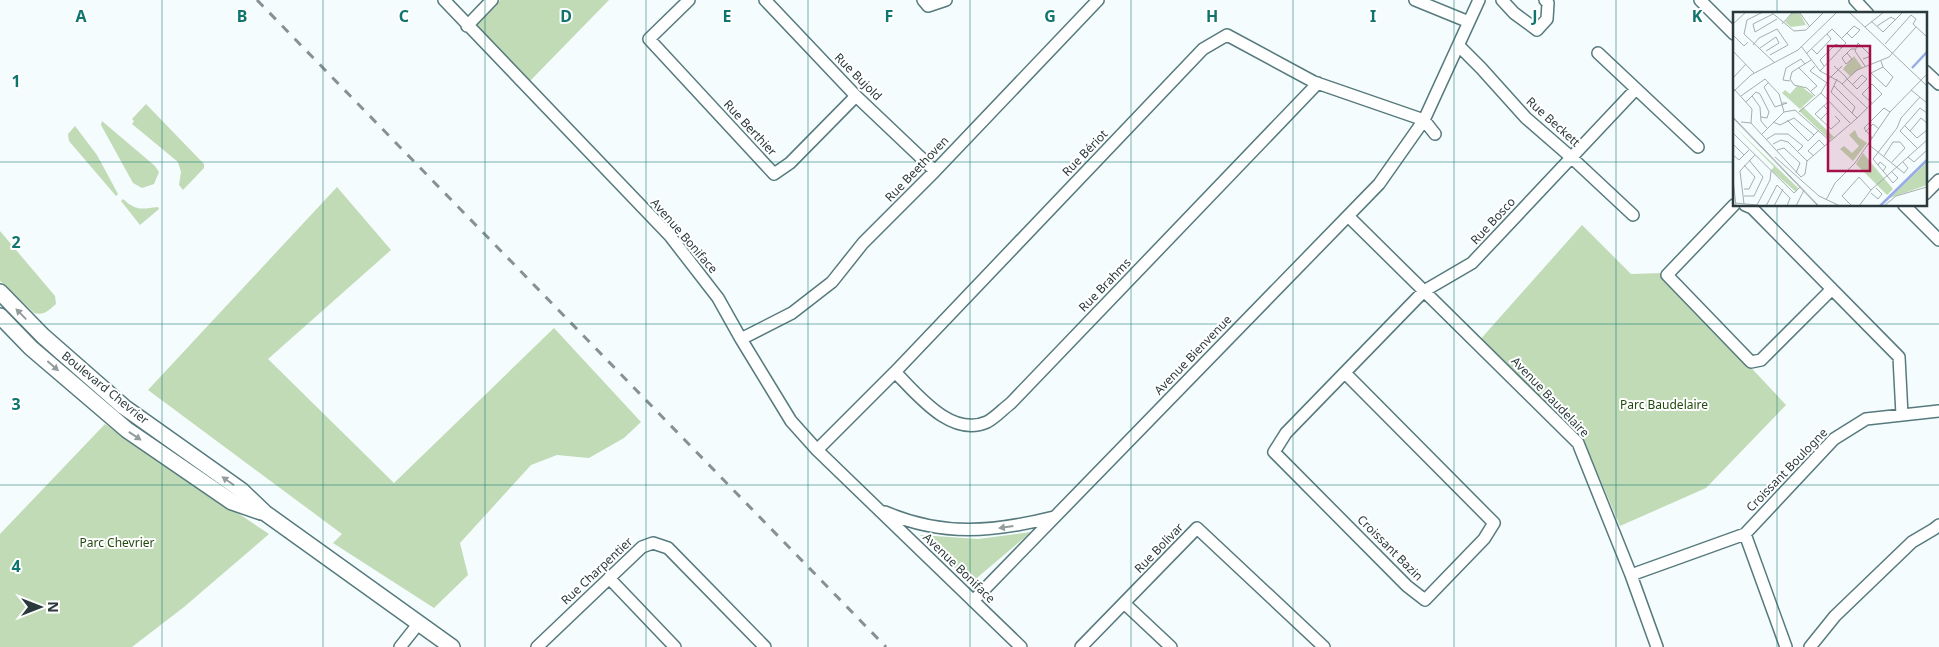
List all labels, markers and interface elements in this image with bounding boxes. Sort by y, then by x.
text: A [75,5,87,27]
text: B [237,5,247,27]
text: C [399,5,409,27]
text: D [560,5,572,27]
text: E [723,5,732,27]
text: F [885,5,893,27]
text: G [1044,5,1056,27]
text: H [1206,5,1218,27]
text: I [1370,5,1376,27]
text: J [1530,5,1538,27]
text: K [1692,5,1703,27]
inset map [1733,12,1926,206]
street label: Rue Bujold [831,49,886,104]
text: 1 [11,70,21,92]
street label: Rue Beckett [1523,93,1584,151]
street label: Rue Berthier [720,96,781,159]
street label: Rue Bériot [1058,125,1112,180]
street label: Rue Beethoven [881,132,952,205]
street label: Rue Bosco [1466,193,1519,248]
street label: Avenue Boniface [647,195,722,277]
text: 2 [11,231,21,253]
street label: Rue Brahms [1075,254,1135,315]
one-way arrow [16,308,28,320]
street label: Avenue Bienvenue [1150,311,1235,398]
street label: Boulevard Chevrier [58,347,152,428]
street label: Avenue Baudelaire [1508,353,1593,441]
one-way arrow [46,360,58,372]
text: 3 [11,393,21,415]
park label: Parc Baudelaire [1620,396,1708,413]
street label: Croissant Boulogne [1742,424,1831,515]
one-way arrow [129,431,142,441]
one-way arrow [222,476,235,486]
street label: Croissant Bazin [1354,511,1427,584]
street label: Rue Bolivar [1130,519,1187,577]
one-way arrow [998,523,1014,531]
street label: Avenue Boniface [920,529,999,607]
street label: Rue Charpentier [557,533,636,608]
park label: Parc Chevrier [80,534,155,551]
text: 4 [11,555,21,577]
north arrow [15,582,65,632]
text: N [44,601,63,613]

